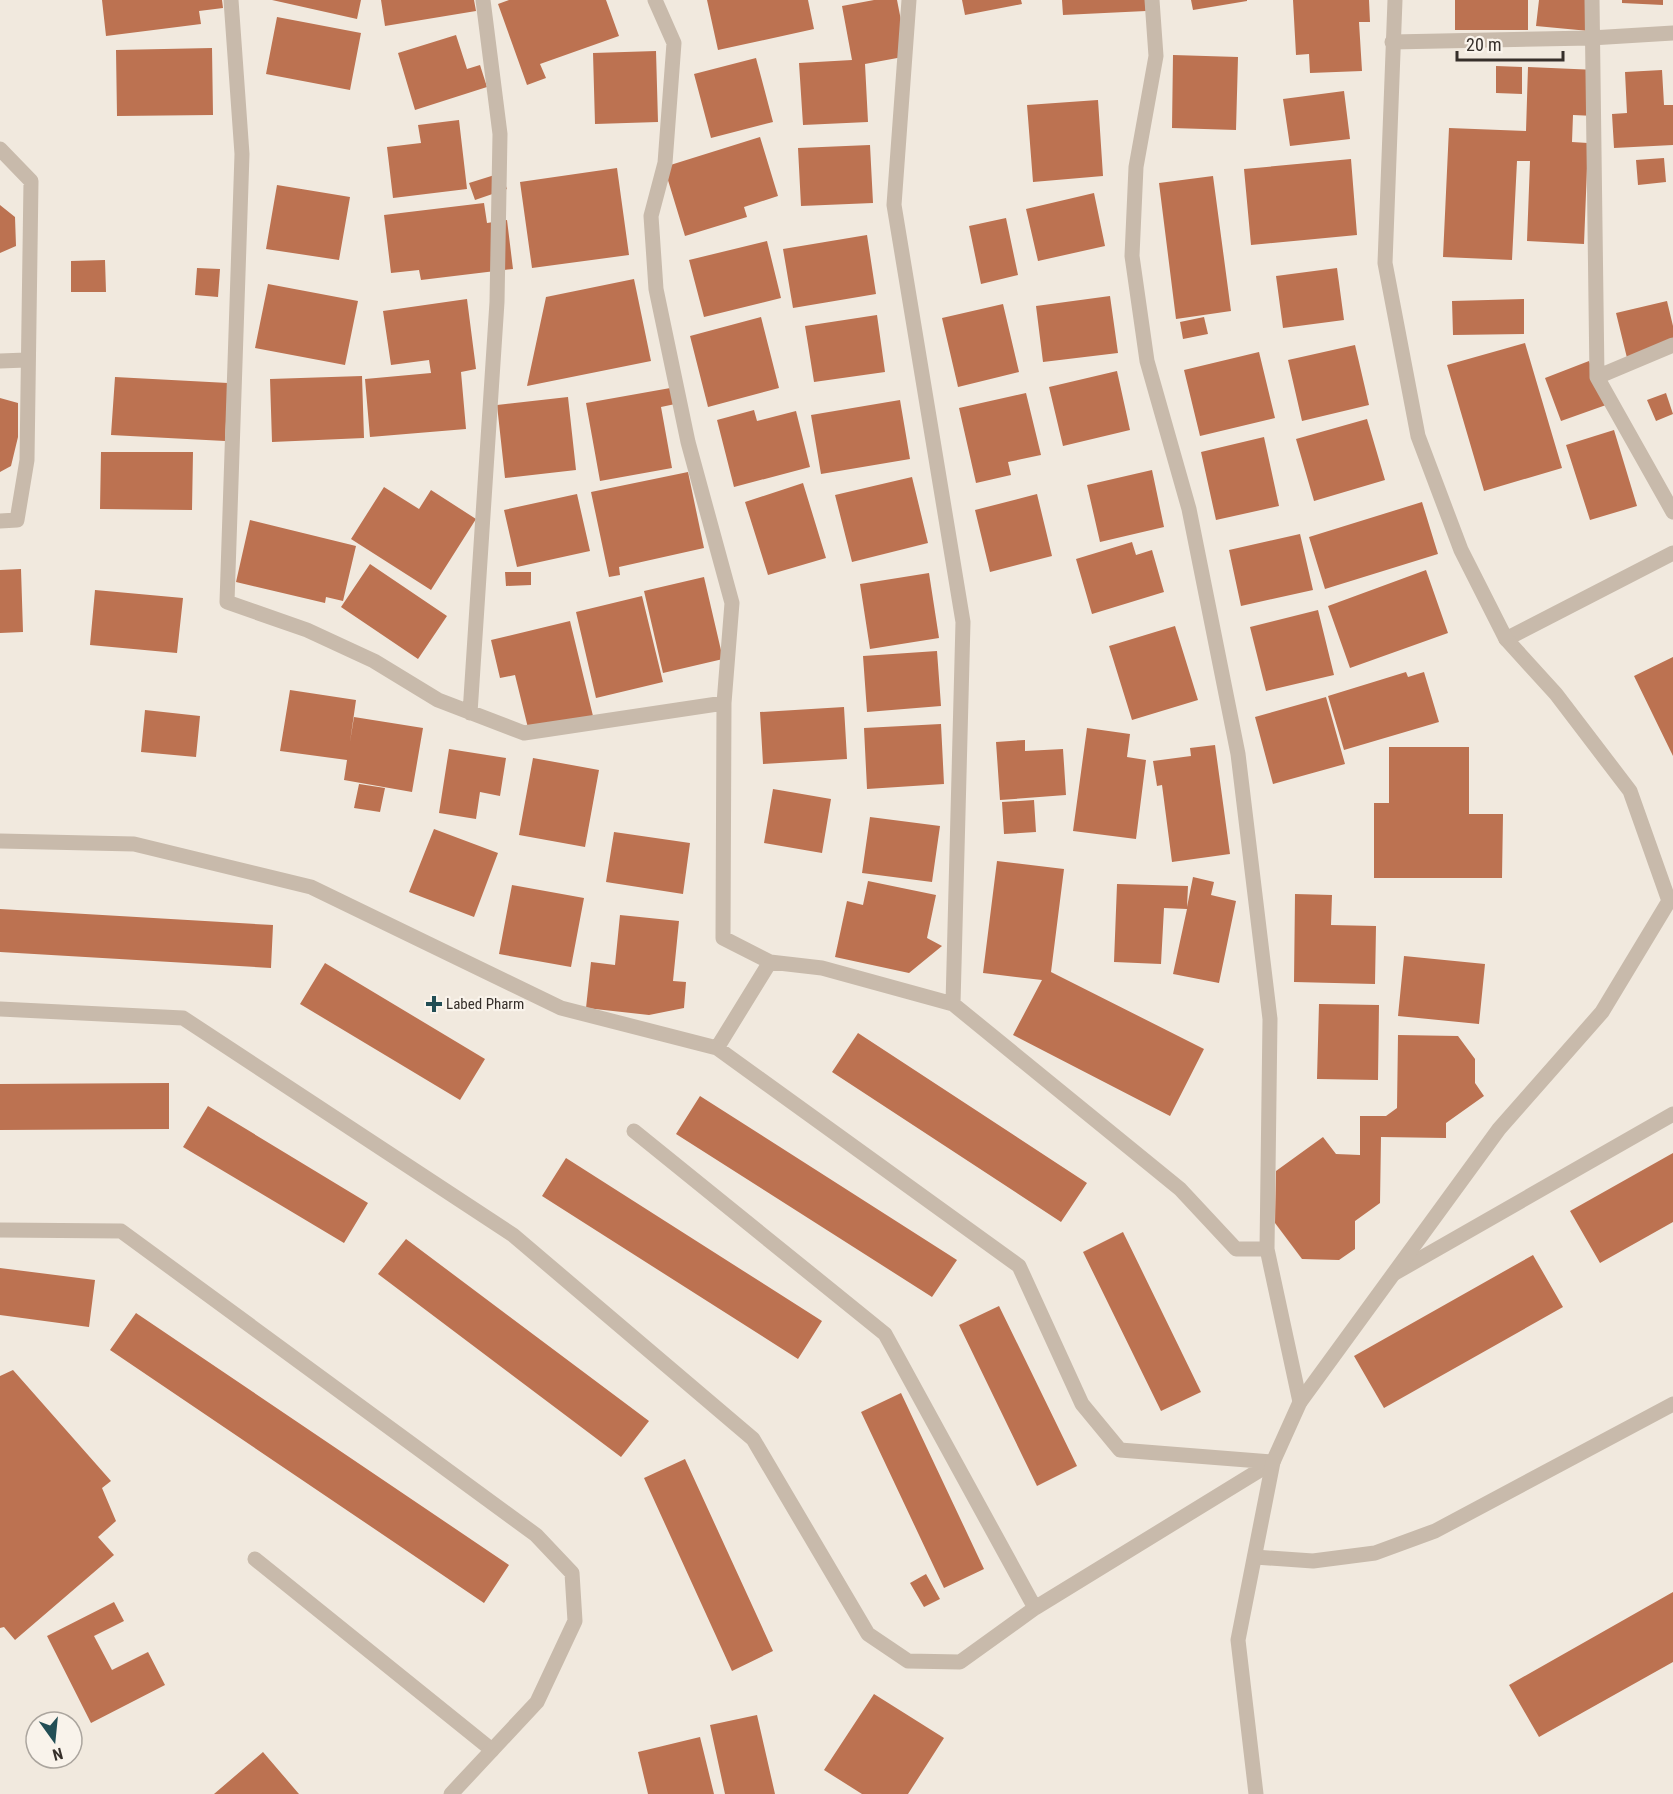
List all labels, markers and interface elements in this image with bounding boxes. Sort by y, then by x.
scale bar [1457,24,1564,62]
text: 20 m [1466,34,1501,55]
place label: Labed Pharm [446,995,524,1013]
marker: Labed Pharm [427,997,441,1011]
north arrow [24,1710,84,1770]
text: N [51,1744,65,1764]

